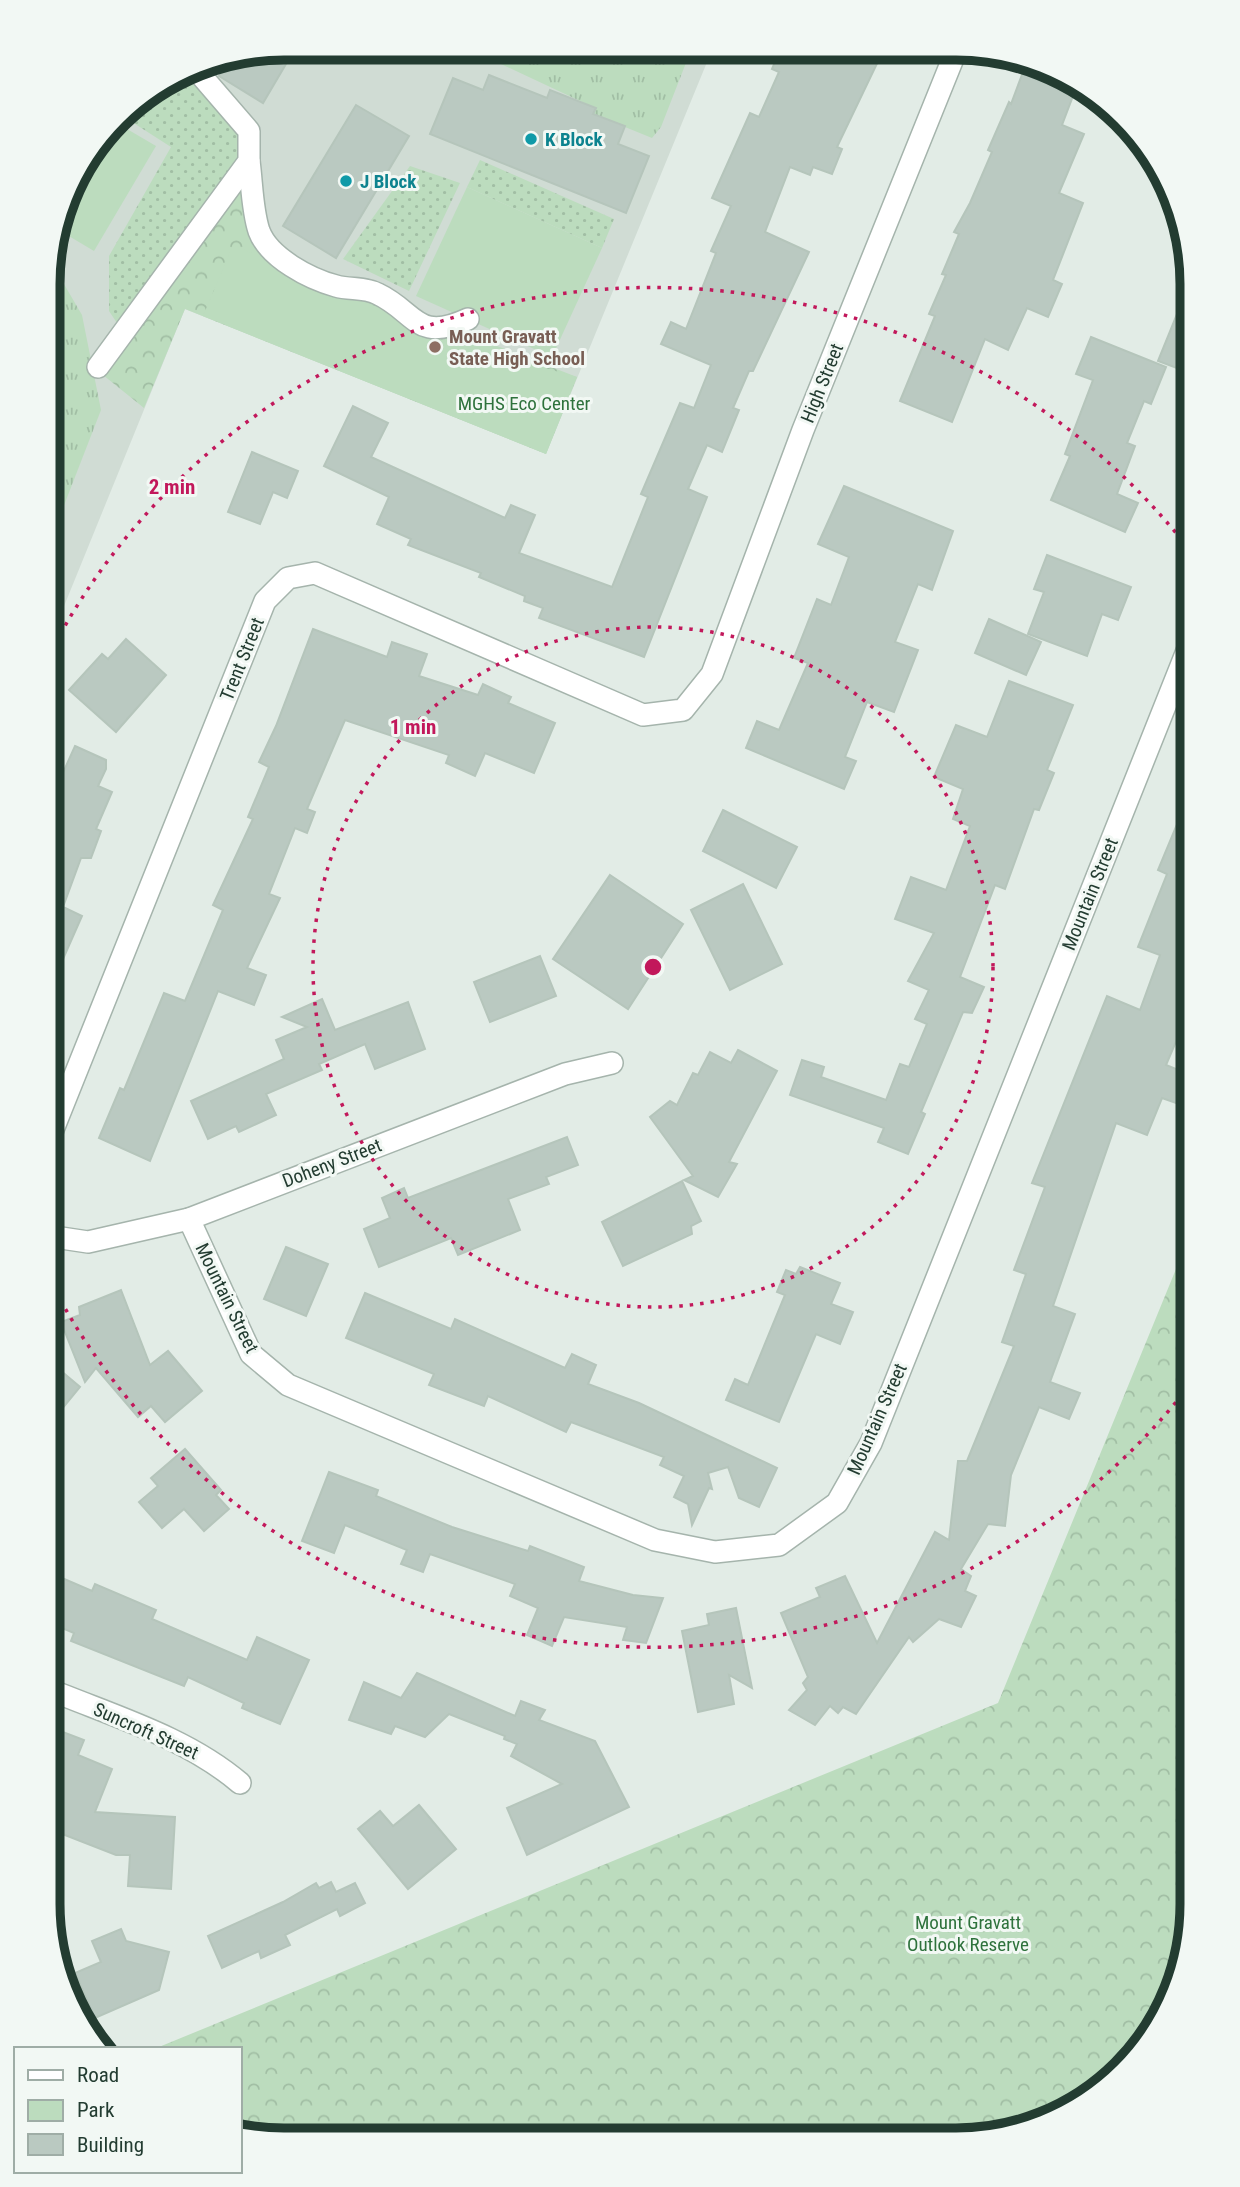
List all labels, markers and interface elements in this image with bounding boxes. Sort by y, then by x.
place label: K Block [545,128,604,151]
marker: K Block [523,131,539,147]
place label: J Block [360,170,417,193]
marker: J Block [338,173,354,189]
place label: Mount Gravatt State High School [449,325,585,370]
marker: Mount Gravatt State High School [427,339,443,355]
street label: High Street [796,340,848,426]
park label: MGHS Eco Center [458,392,591,415]
text: 2 min [149,475,195,499]
street label: Trent Street [215,614,269,704]
text: 1 min [390,715,436,739]
street label: Mountain Street [1057,834,1123,954]
centre of rings [641,955,665,979]
street label: Doheny Street [279,1134,385,1192]
street label: Mountain Street [190,1239,264,1357]
street label: Mountain Street [842,1360,912,1478]
street label: Suncroft Street [90,1698,202,1764]
park label: Mount Gravatt Outlook Reserve [907,1911,1029,1956]
legend [14,2047,242,2173]
text: Road [77,2063,119,2087]
text: Park [77,2098,115,2122]
text: Building [77,2133,144,2157]

